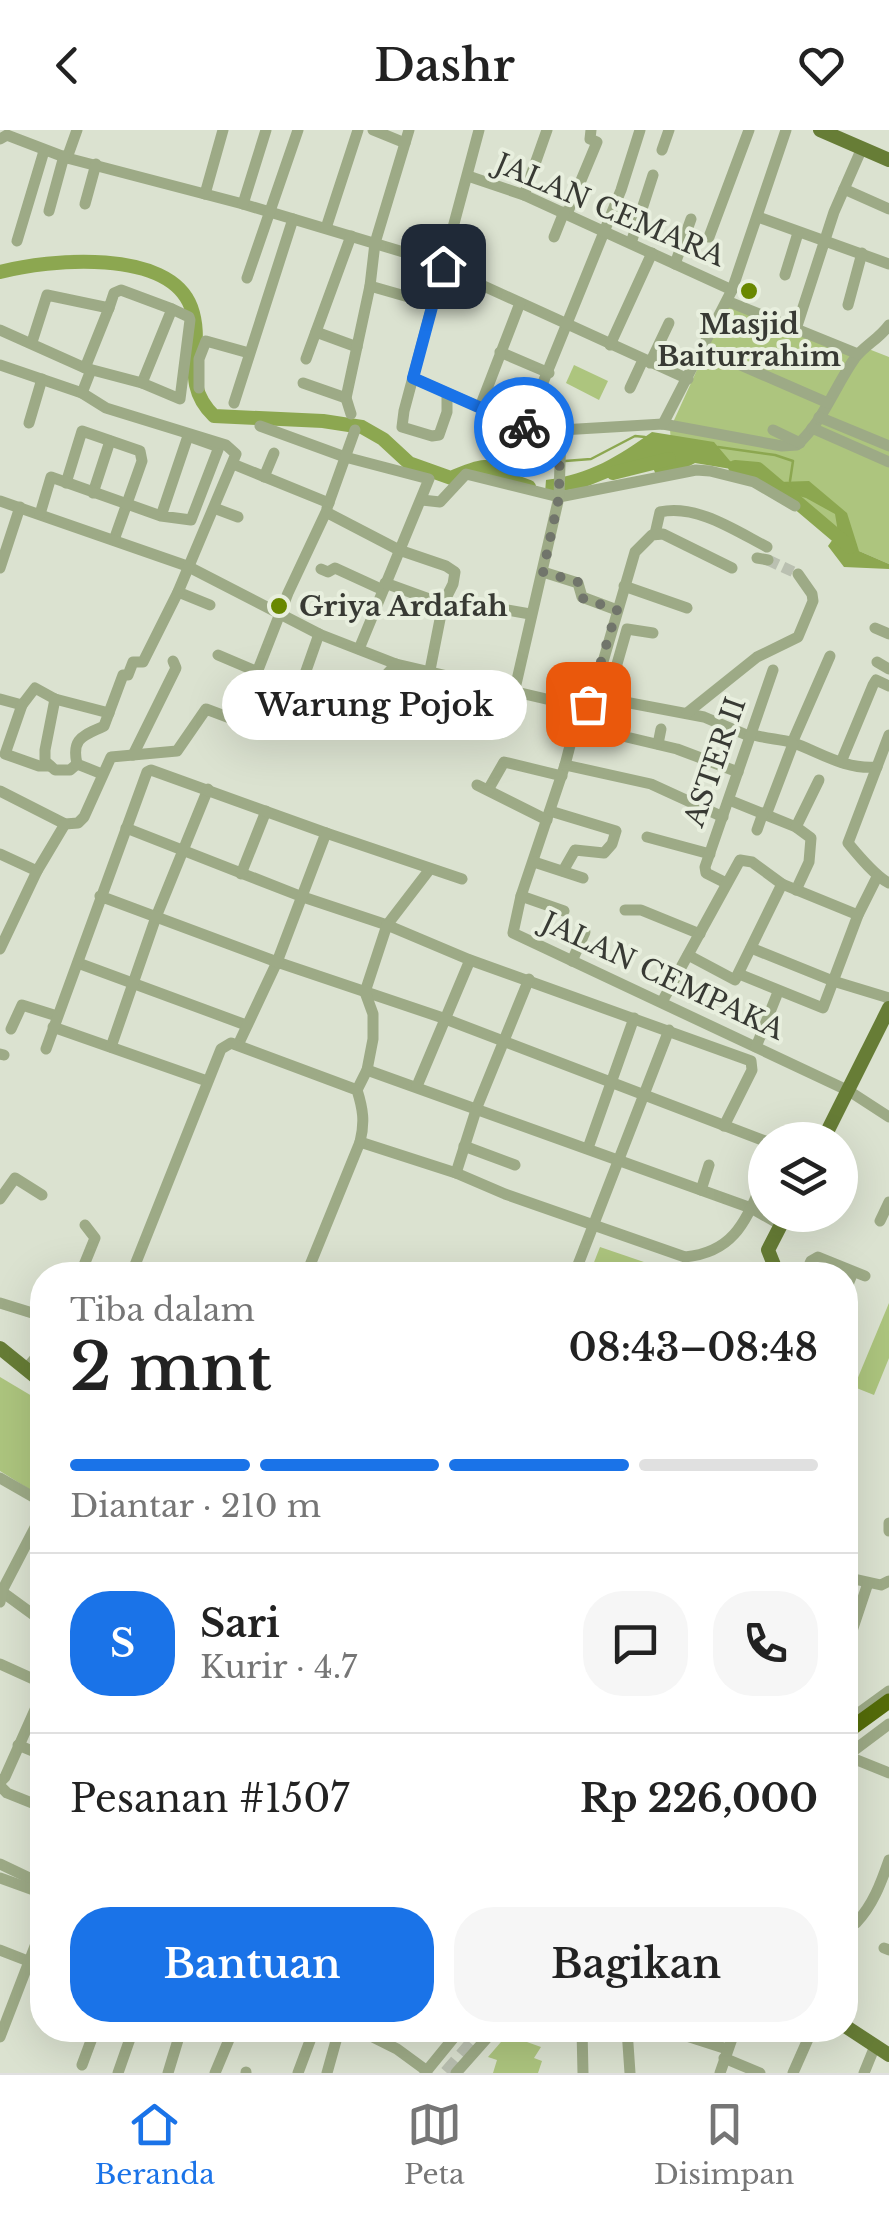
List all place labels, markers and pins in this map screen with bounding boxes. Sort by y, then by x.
pin [401,224,486,309]
marker: Masjid Baiturrahim [738,280,760,302]
place label: Masjid Baiturrahim [657,307,841,374]
place label: Griya Ardafah [299,589,508,624]
marker: Griya Ardafah [268,595,290,617]
pin [546,662,631,747]
callout: Warung Pojok [223,669,528,739]

